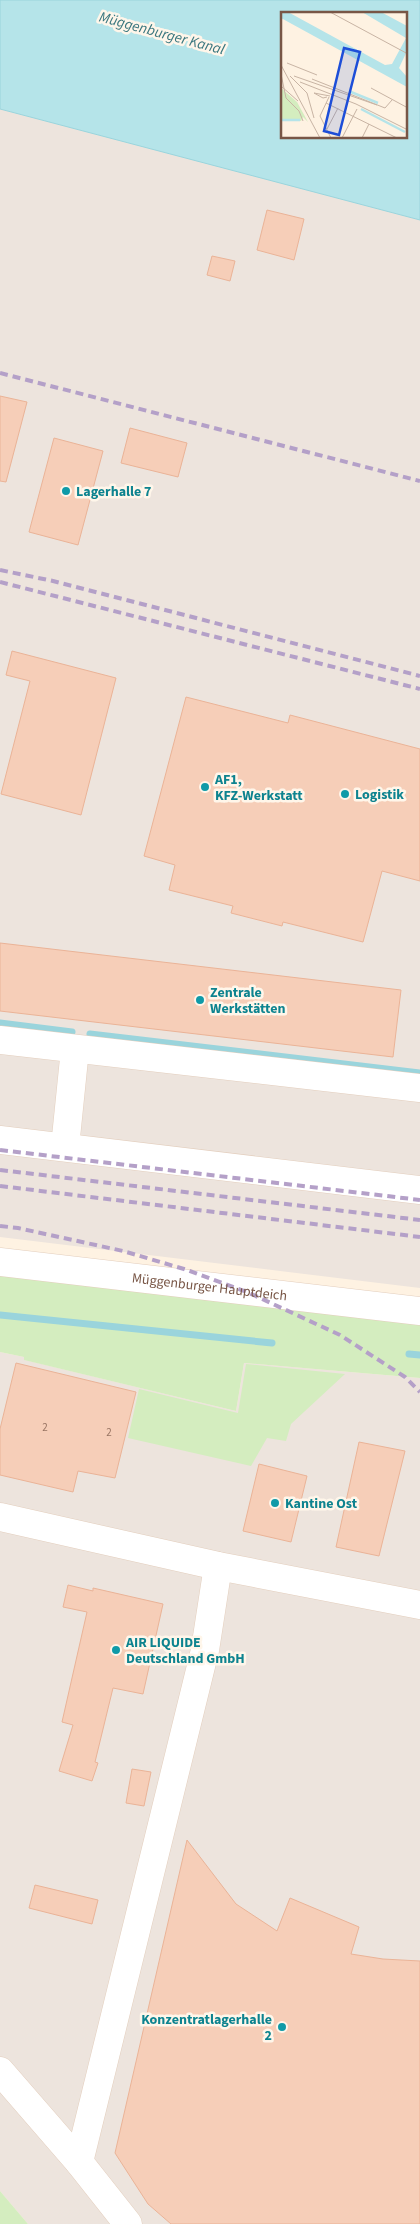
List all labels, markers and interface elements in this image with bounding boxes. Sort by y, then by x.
water label: Müggenburger Kanal [97,7,227,60]
inset map [281,12,408,139]
place label: Lagerhalle 7 [76,482,152,502]
marker: Lagerhalle 7 [60,485,72,497]
place label: AF1, KFZ-Werkstatt [214,770,303,806]
marker: AF1, KFZ-Werkstatt [199,781,211,793]
place label: Logistik [355,785,404,805]
marker: Logistik [339,788,351,800]
place label: Zentrale Werkstätten [210,983,285,1019]
marker: Zentrale Werkstätten [194,994,206,1006]
street label: Müggenburger Hauptdeich [131,1268,288,1306]
house number: 2 [42,1420,48,1435]
house number: 2 [106,1425,112,1440]
place label: Kantine Ost [285,1494,358,1514]
marker: Kantine Ost [269,1497,281,1509]
place label: AIR LIQUIDE Deutschland GmbH [125,1633,245,1669]
marker: AIR LIQUIDE Deutschland GmbH [110,1644,122,1656]
place label: Konzentratlagerhalle 2 [141,2010,272,2046]
marker: Konzentratlagerhalle 2 [276,2021,288,2033]

